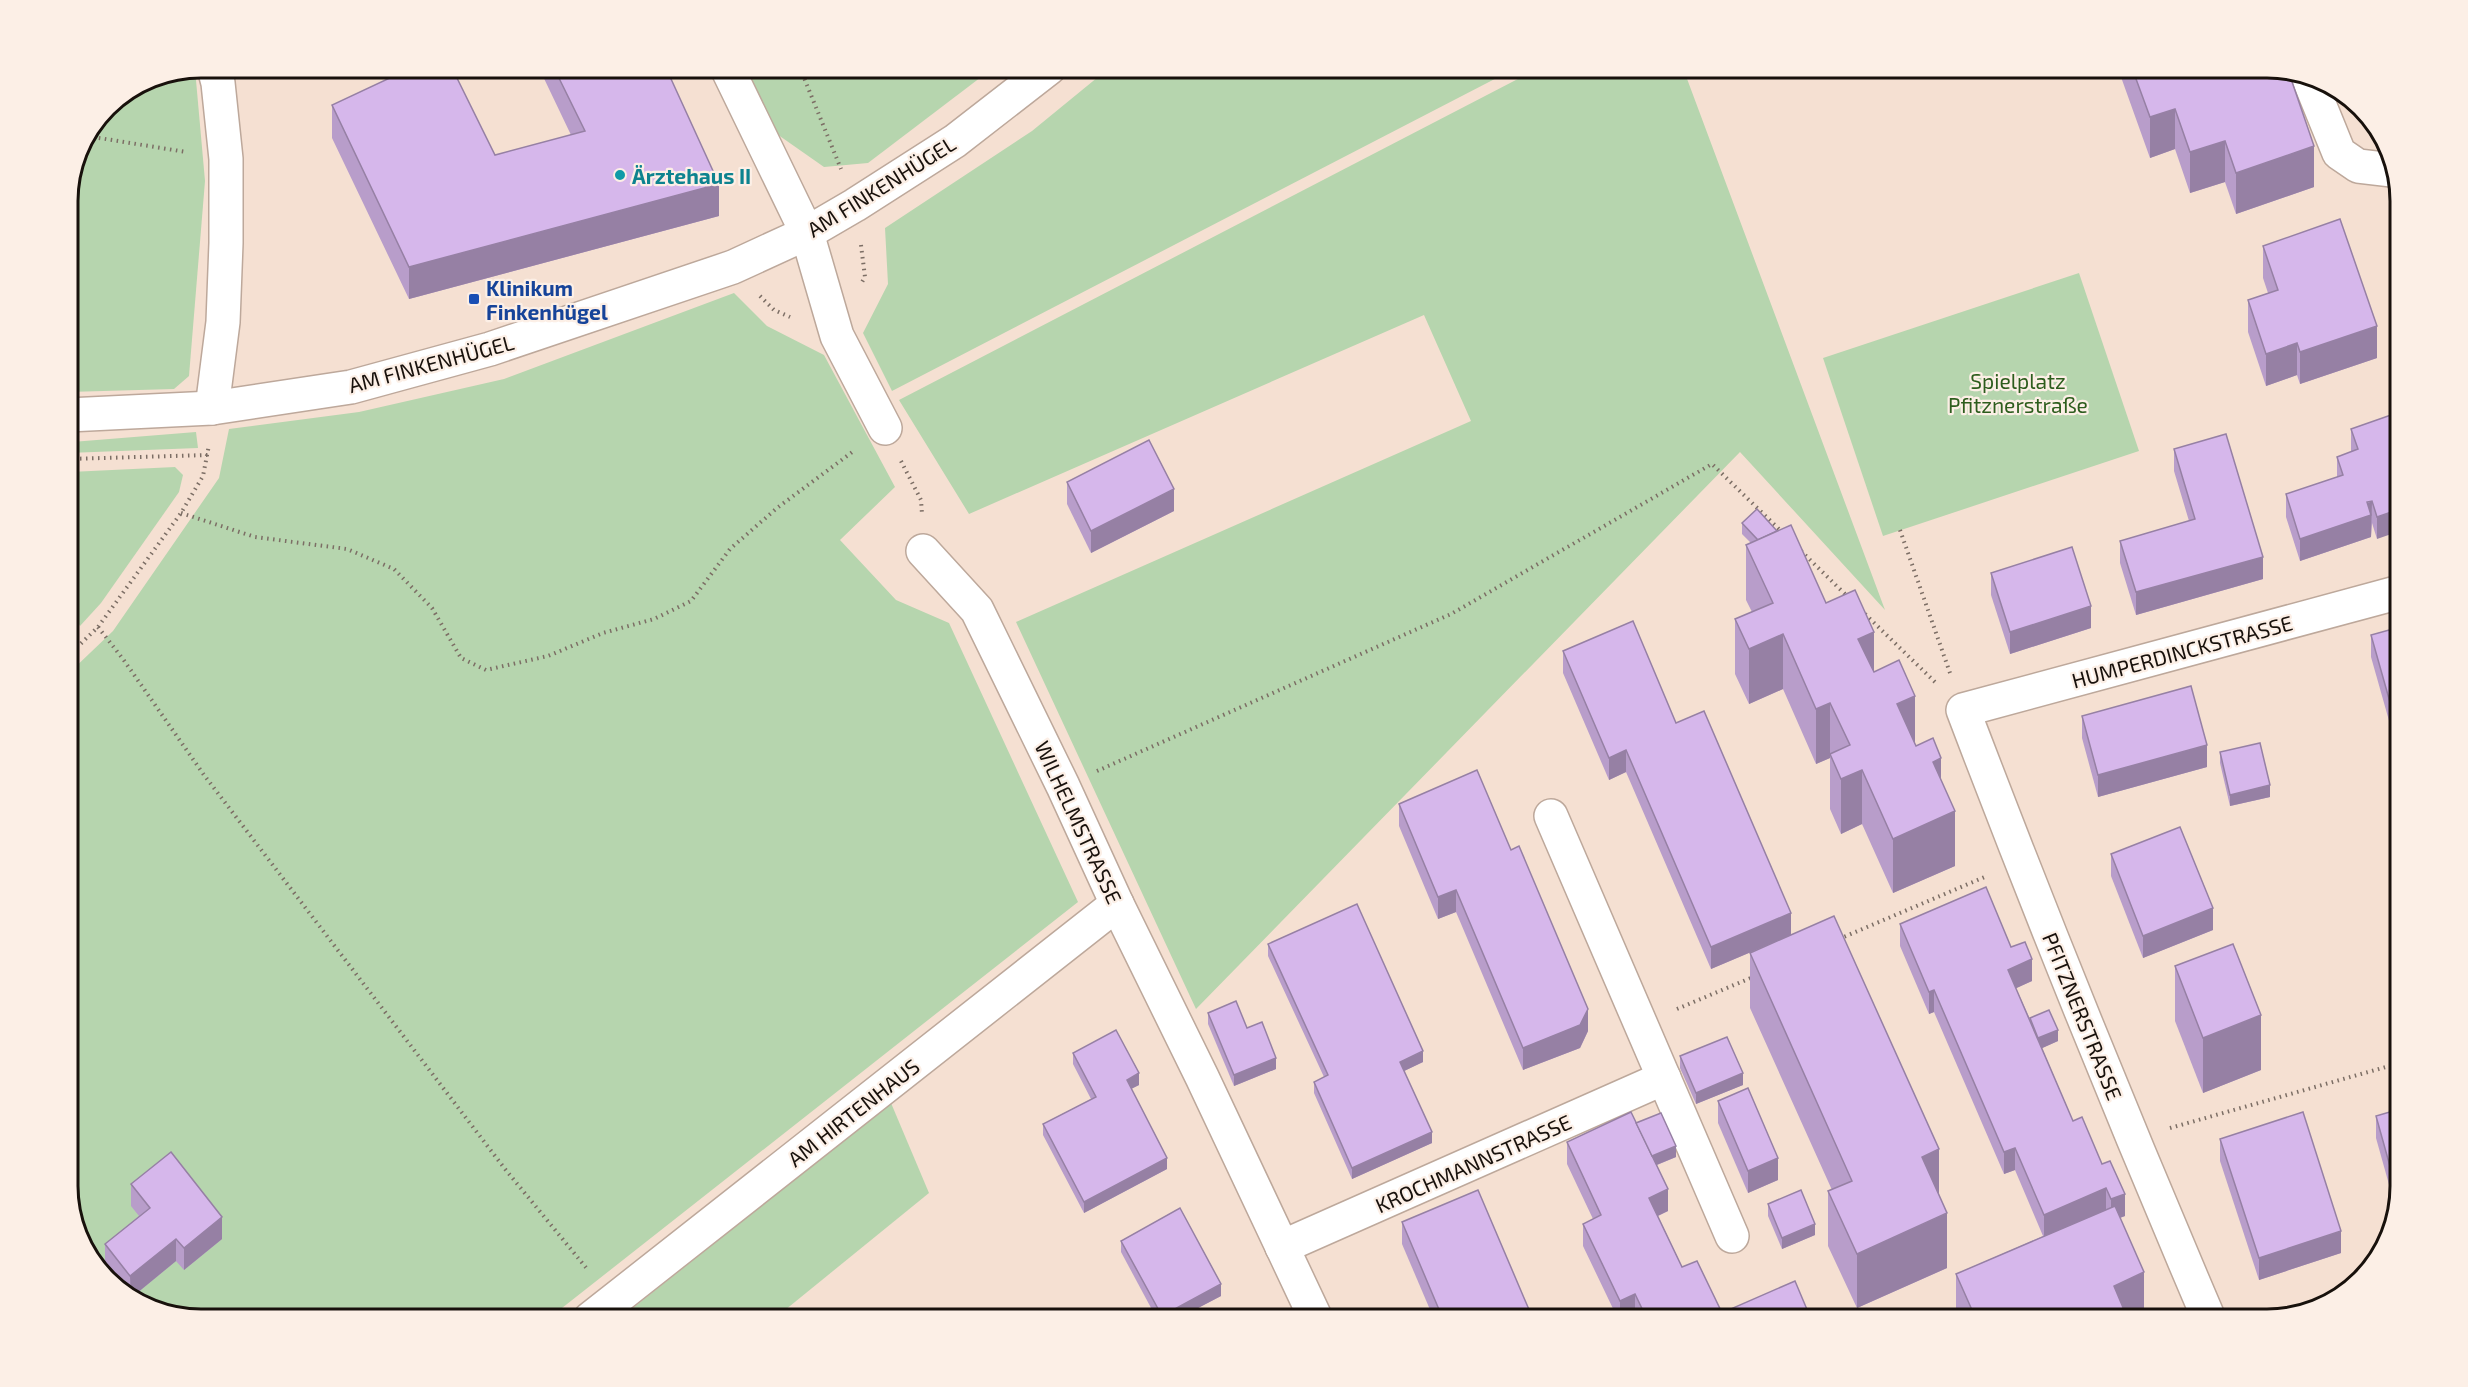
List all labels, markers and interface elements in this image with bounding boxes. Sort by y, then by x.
street label: AM FINKENHÜGEL [802,130,960,242]
place label: Ärztehaus II [632,163,751,188]
marker: Ärztehaus II [613,168,627,182]
place label: Klinikum Finkenhügel [486,275,608,324]
marker: Klinikum Finkenhügel [467,292,481,306]
street label: AM FINKENHÜGEL [345,329,517,397]
park label: Spielplatz Pfitznerstraße [1948,368,2088,417]
street label: HUMPERDINCKSTRASSE [2069,609,2295,693]
street label: WILHELMSTRASSE [1030,737,1128,907]
street label: PFITZNERSTRASSE [2038,929,2128,1103]
street label: AM HIRTENHAUS [782,1053,924,1171]
street label: KROCHMANNSTRASSE [1371,1108,1575,1218]

